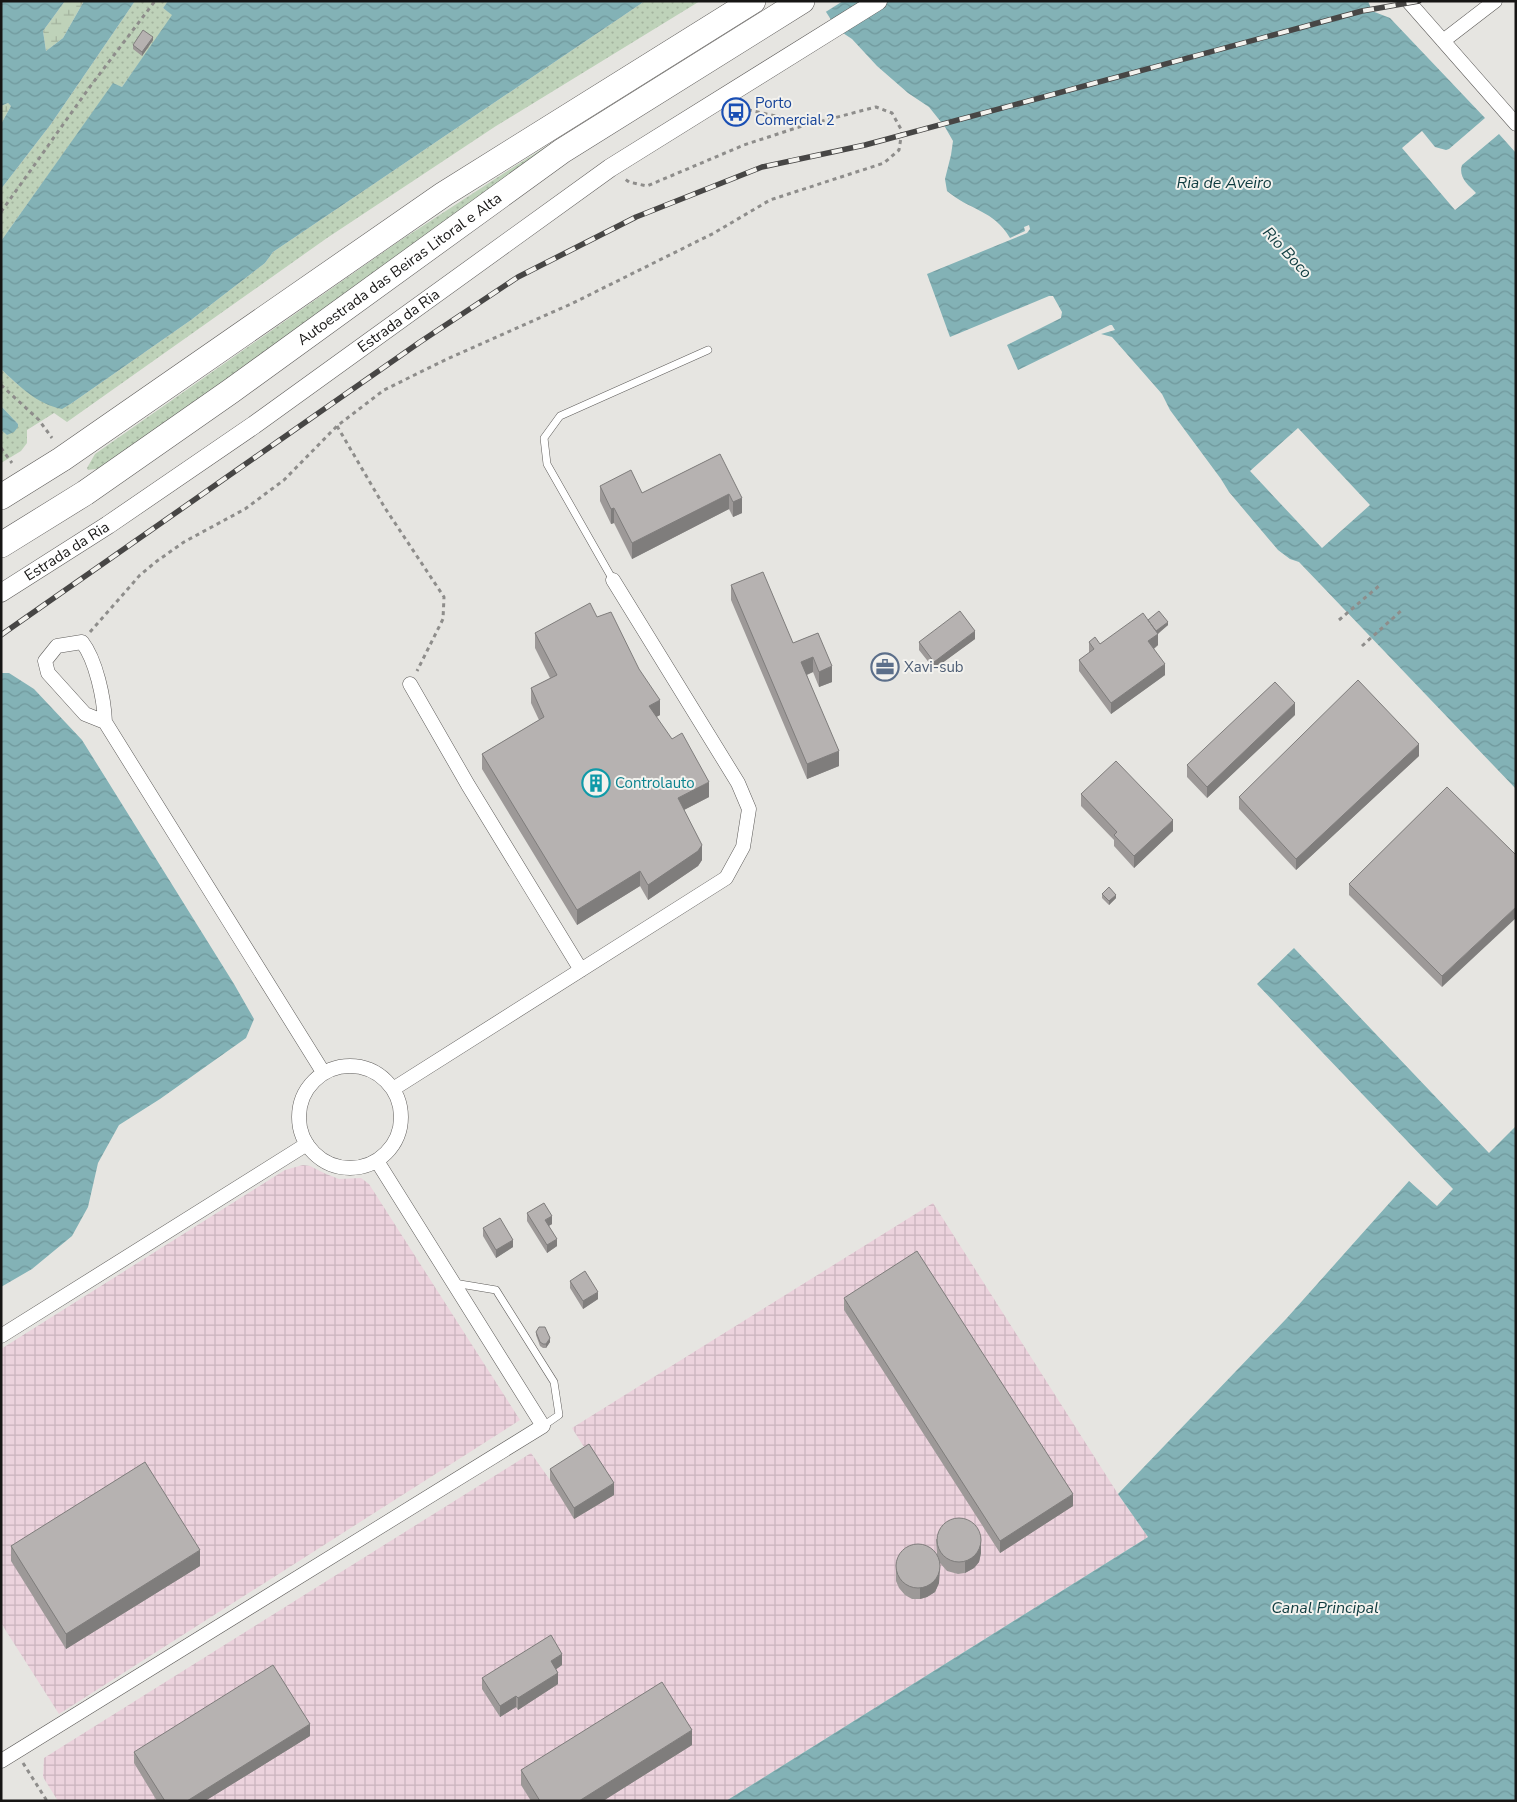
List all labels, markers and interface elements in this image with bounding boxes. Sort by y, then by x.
place label: Porto Comercial 2 [755,93,835,130]
bus stop icon: Porto Comercial 2 [721,97,751,127]
water label: Ria de Aveiro [1176,172,1272,194]
street label: Autoestrada das Beiras Litoral e Alta [293,188,506,350]
water label: Rio Boco [1258,222,1317,283]
street label: Estrada da Ria [353,284,444,357]
street label: Estrada da Ria [21,517,113,586]
office icon: Xavi-sub [870,652,900,682]
place label: Xavi-sub [904,657,964,677]
building icon: Controlauto [581,768,611,798]
place label: Controlauto [615,773,695,793]
water label: Canal Principal [1271,1597,1379,1619]

